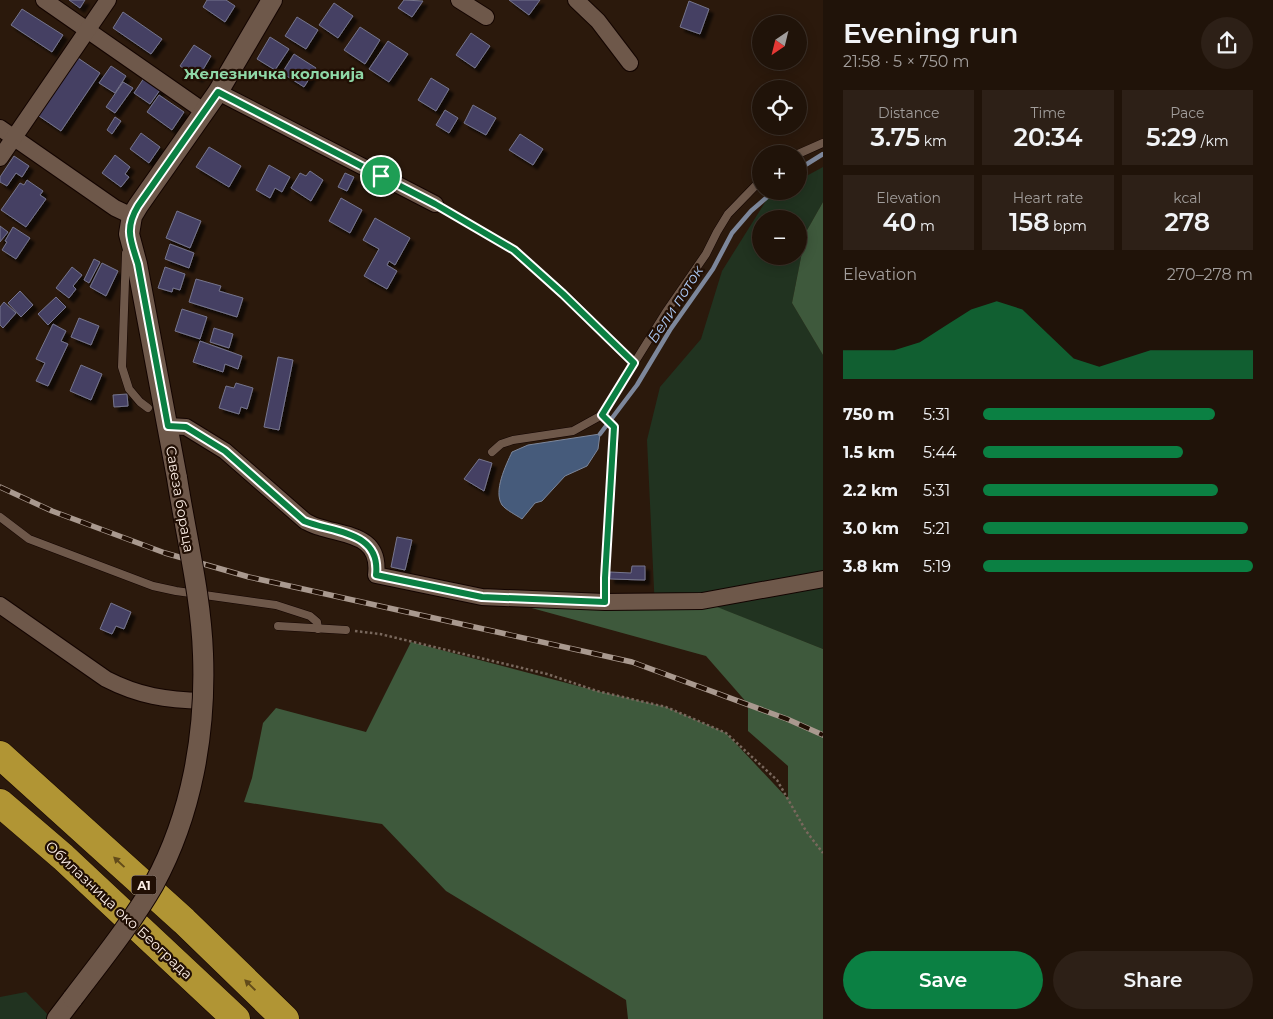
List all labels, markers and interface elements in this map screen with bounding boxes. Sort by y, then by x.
north arrow [752,15,808,70]
map controls [752,15,807,265]
text: Evening run [843,16,1018,50]
button: share [1201,17,1253,69]
text: 21:58 · 5 × 750 m [843,52,970,71]
district label: Железничка колонија [184,64,364,83]
button: locate [752,80,807,135]
text: Distance [878,104,939,122]
text: Time [1030,104,1066,122]
text: Pace [1170,104,1204,122]
text: 3.75 [870,122,920,152]
text: 20:34 [1013,122,1083,152]
text: 5:29 [1146,122,1197,152]
text: km [920,132,947,150]
text: /km [1197,132,1229,150]
button: + [752,145,807,200]
pin [360,155,402,197]
icon: arrive [367,162,395,190]
text: Elevation [876,189,941,207]
text: Heart rate [1013,189,1083,207]
text: kcal [1173,189,1201,207]
text: 40 [882,207,916,237]
text: 158 [1009,207,1049,237]
text: 278 [1165,207,1210,237]
button: − [752,210,807,265]
text: m [916,217,935,235]
text: bpm [1049,217,1087,235]
water label: Бели поток [643,261,708,346]
text: Elevation [843,265,917,284]
text: 270–278 m [1167,265,1253,284]
text: 750 m [843,405,894,424]
text: 5:31 [923,405,950,424]
text: 1.5 km [843,443,895,462]
text: 5:44 [923,443,957,462]
street label: Савеза бораца [162,444,198,554]
text: 2.2 km [843,481,898,500]
text: 5:31 [923,481,950,500]
text: 3.0 km [843,519,899,538]
text: 5:21 [923,519,950,538]
text: 3.8 km [843,557,899,576]
text: 5:19 [923,557,951,576]
street label: Обилазница око Београда [42,837,196,983]
one-way arrow [114,856,126,868]
road number: A1 [132,876,156,894]
button: Save [843,951,1043,1009]
button: Share [1053,951,1253,1009]
one-way arrow [245,979,257,991]

